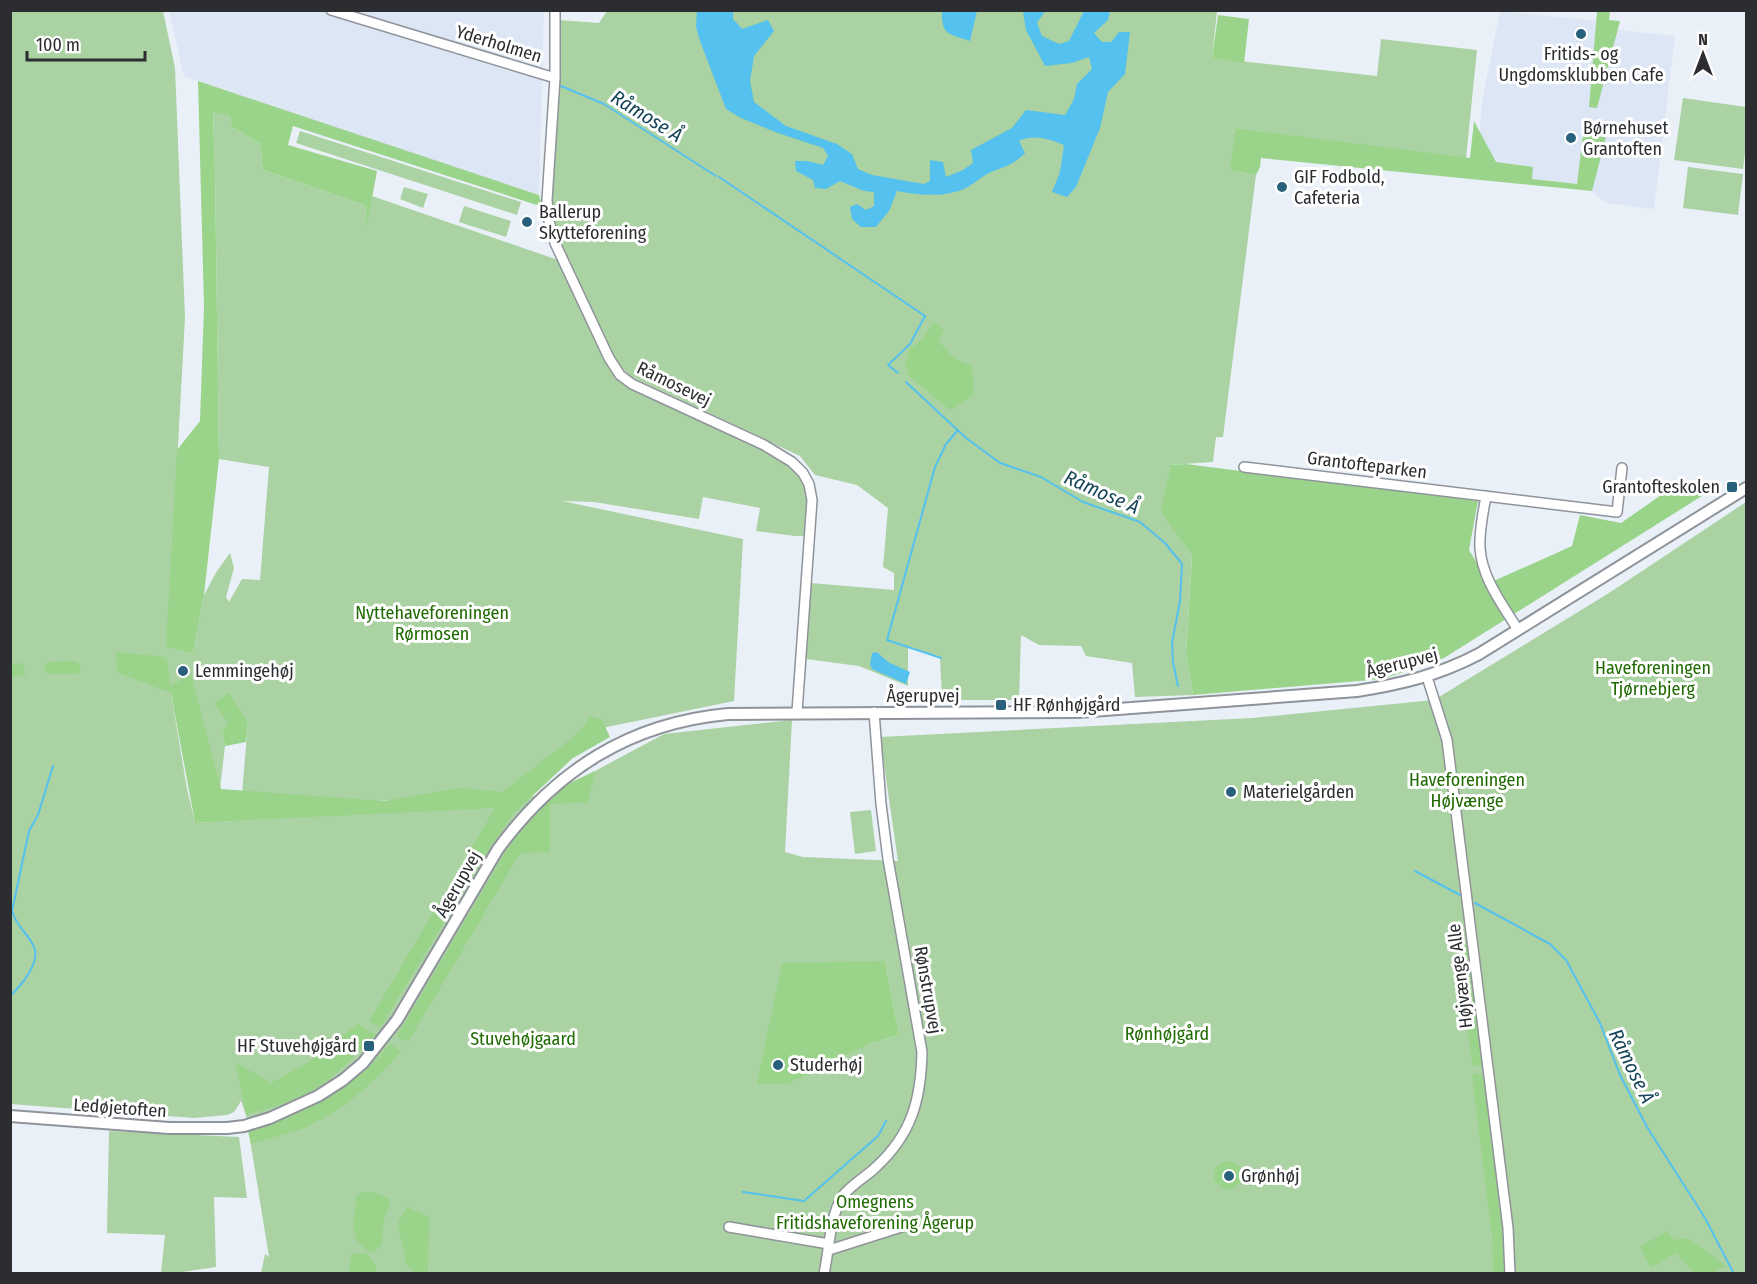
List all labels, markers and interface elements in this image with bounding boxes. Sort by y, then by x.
street label: Yderholmen [453,21,545,67]
scale bar [27,24,146,62]
north arrow [1673,24,1733,84]
marker: Fritids- og Ungdomsklubben Cafe [1574,27,1588,41]
text: N [1698,30,1708,49]
text: 100 m [36,34,80,56]
place label: Fritids- og Ungdomsklubben Cafe [1498,43,1664,86]
water label: Råmose Å [607,84,688,147]
place label: Børnehuset Grantoften [1583,117,1668,160]
marker: Børnehuset Grantoften [1564,131,1578,145]
place label: GIF Fodbold, Cafeteria [1294,166,1385,209]
marker: GIF Fodbold, Cafeteria [1275,180,1289,194]
place label: Ballerup Skytteforening [539,201,647,244]
marker: Ballerup Skytteforening [520,215,534,229]
street label: Råmosevej [633,357,715,411]
street label: Grantofteparken [1306,447,1428,483]
water label: Råmose Å [1061,464,1144,519]
place label: Grantofteskolen [1602,476,1720,498]
marker: Grantofteskolen [1725,480,1739,494]
park label: Nyttehaveforeningen Rørmosen [355,602,509,645]
street label: Ågerupvej [1364,643,1440,683]
park label: Haveforeningen Tjørnebjerg [1595,657,1711,700]
place label: Lemmingehøj [195,660,294,682]
marker: Lemmingehøj [176,664,190,678]
street label: Ågerupvej [886,684,960,707]
place label: HF Rønhøjgård [1013,694,1120,716]
marker: HF Rønhøjgård [994,698,1008,712]
park label: Haveforeningen Højvænge [1409,769,1525,812]
place label: Materielgården [1243,781,1354,803]
marker: Materielgården [1224,785,1238,799]
street label: Ågerupvej [429,846,486,921]
street label: Højvænge Alle [1443,922,1477,1029]
street label: Rønstrupvej [909,944,947,1036]
park label: Rønhøjgård [1125,1023,1209,1045]
water label: Råmose Å [1604,1025,1661,1107]
park label: Stuvehøjgaard [470,1028,576,1050]
place label: HF Stuvehøjgård [237,1035,357,1057]
marker: HF Stuvehøjgård [362,1039,376,1053]
place label: Studerhøj [790,1054,863,1076]
marker: Studerhøj [771,1058,785,1072]
street label: Ledøjetoften [73,1094,167,1122]
place label: Grønhøj [1241,1165,1300,1187]
marker: Grønhøj [1222,1169,1236,1183]
park label: Omegnens Fritidshaveforening Ågerup [776,1191,974,1234]

